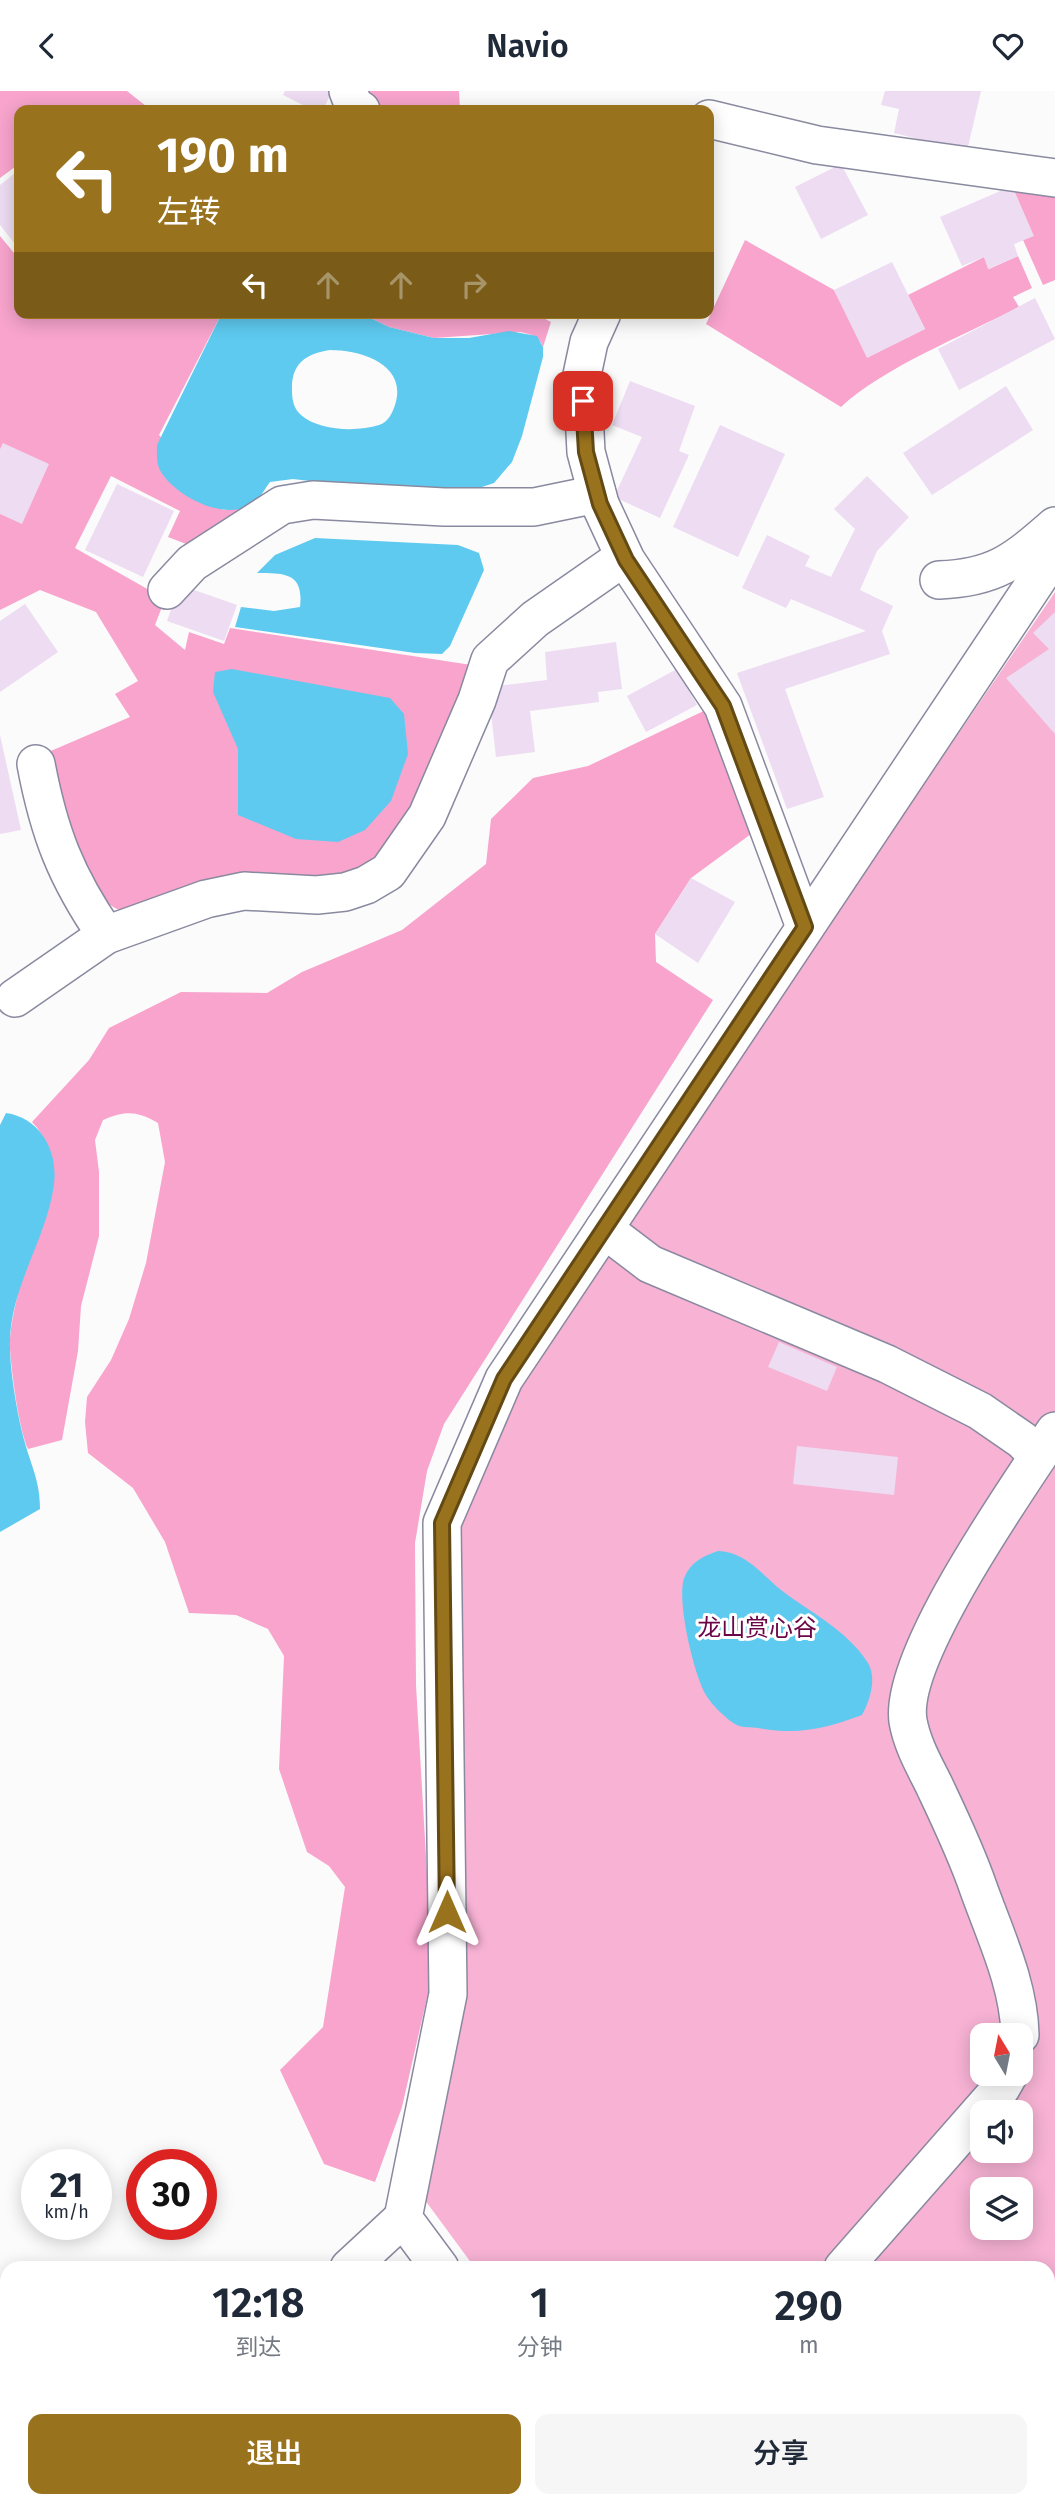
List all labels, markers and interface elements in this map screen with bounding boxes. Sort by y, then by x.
icon: back [28,27,66,65]
text: Navio [486,27,569,65]
icon: heart [989,27,1027,65]
text: 190 m [157,126,289,185]
icon: left [42,133,133,224]
text: 左转 [157,193,221,231]
icon: left [236,266,274,304]
icon: ahead [309,266,347,304]
icon: ahead [382,266,420,304]
icon: right [455,266,493,304]
pin [553,371,613,431]
icon: arrive [564,382,602,420]
park label: 龙山赏心谷 [697,1614,817,1642]
position arrow [410,1875,484,1949]
north arrow [970,2023,1032,2086]
map controls [970,2023,1033,2240]
button: sound [970,2100,1033,2163]
speed limit sign: 30 [126,2149,217,2240]
text: 21 [50,2164,83,2206]
button: layers [970,2177,1033,2240]
text: km/h [44,2201,89,2223]
text: 12:18 [212,2278,305,2328]
text: 1 [530,2278,549,2328]
text: 290 [774,2281,843,2331]
text: m [799,2331,819,2359]
text: 到达 [235,2333,281,2361]
text: 分钟 [516,2333,562,2361]
button: 退出 [28,2414,521,2494]
button: 分享 [535,2414,1027,2494]

